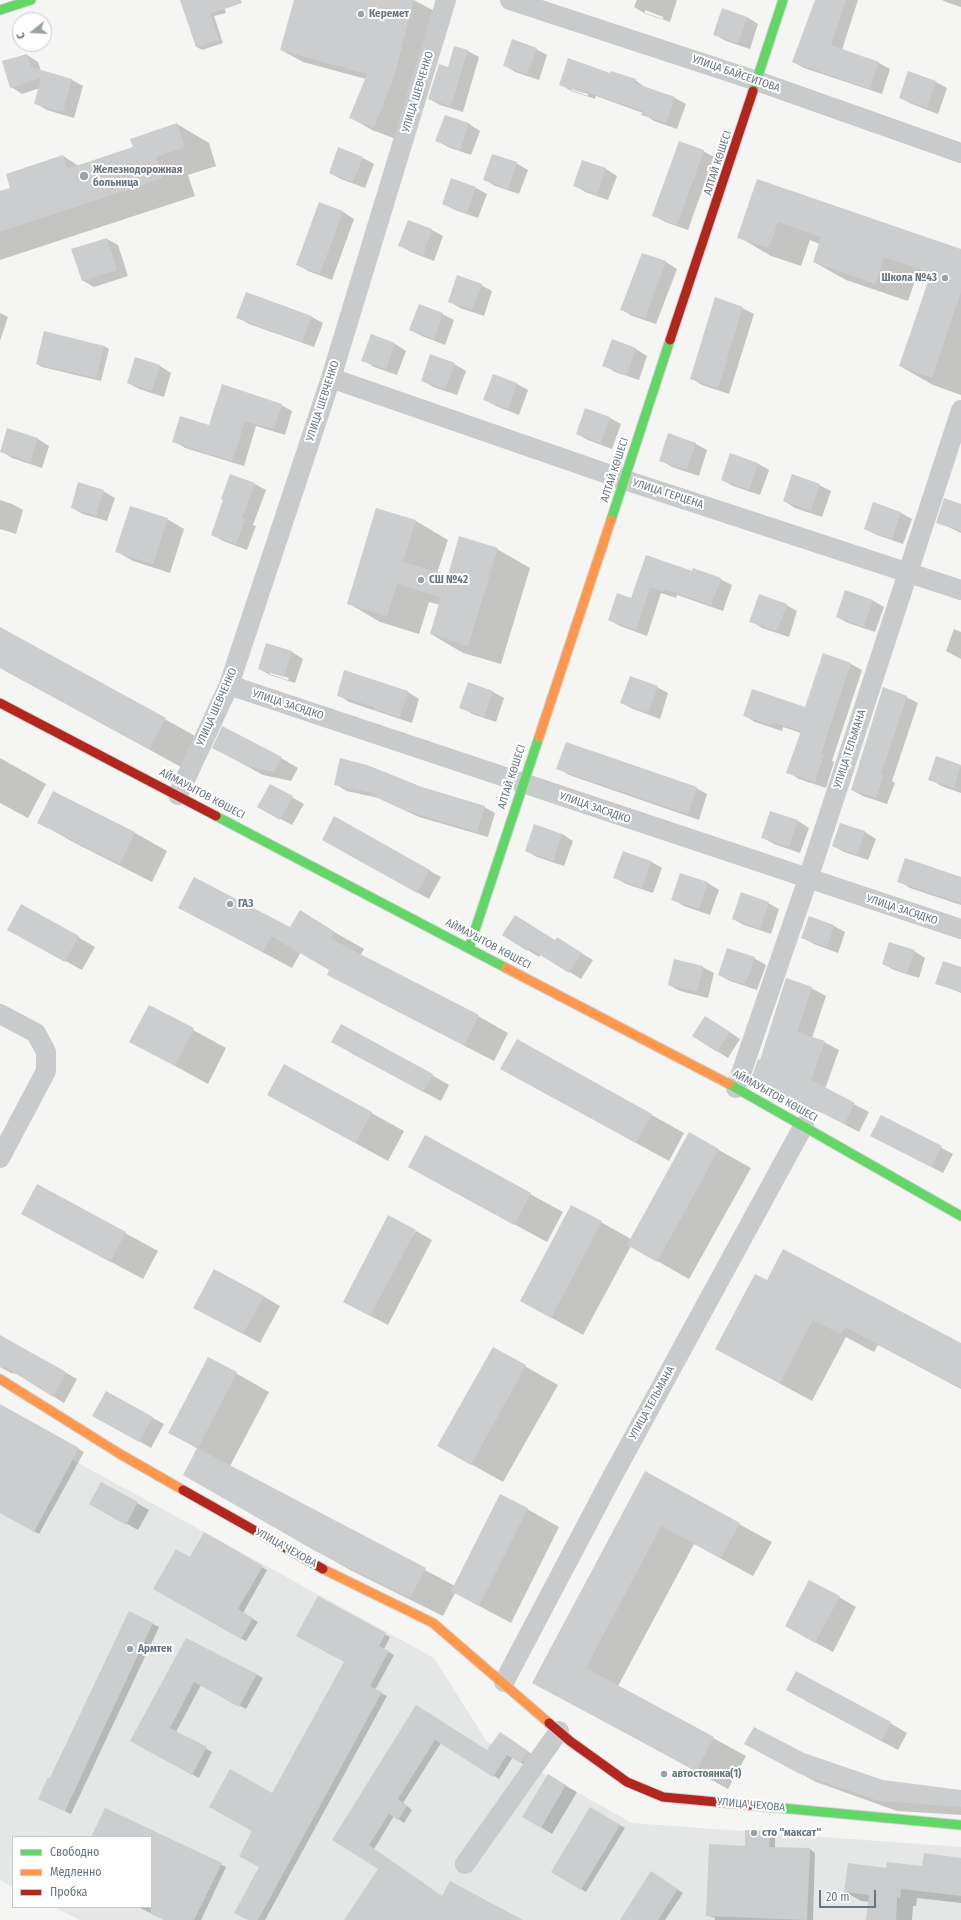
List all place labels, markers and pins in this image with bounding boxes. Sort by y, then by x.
place label: Керемет [369,7,409,21]
marker: Керемет [356,9,366,19]
place label: Железнодорожная больница [93,163,182,189]
marker: Железнодорожная больница [78,170,90,182]
place label: Школа №43 [881,271,937,285]
marker: Школа №43 [940,273,950,283]
place label: СШ №42 [429,573,468,587]
marker: СШ №42 [416,575,426,585]
place label: ГАЗ [238,897,253,911]
marker: ГАЗ [225,899,235,909]
place label: Армтек [138,1642,172,1656]
marker: Армтек [125,1644,135,1654]
place label: автостоянка(1) [672,1767,741,1781]
marker: автостоянка(1) [659,1769,669,1779]
place label: сто "максат" [762,1826,821,1840]
marker: сто "максат" [749,1828,759,1838]

